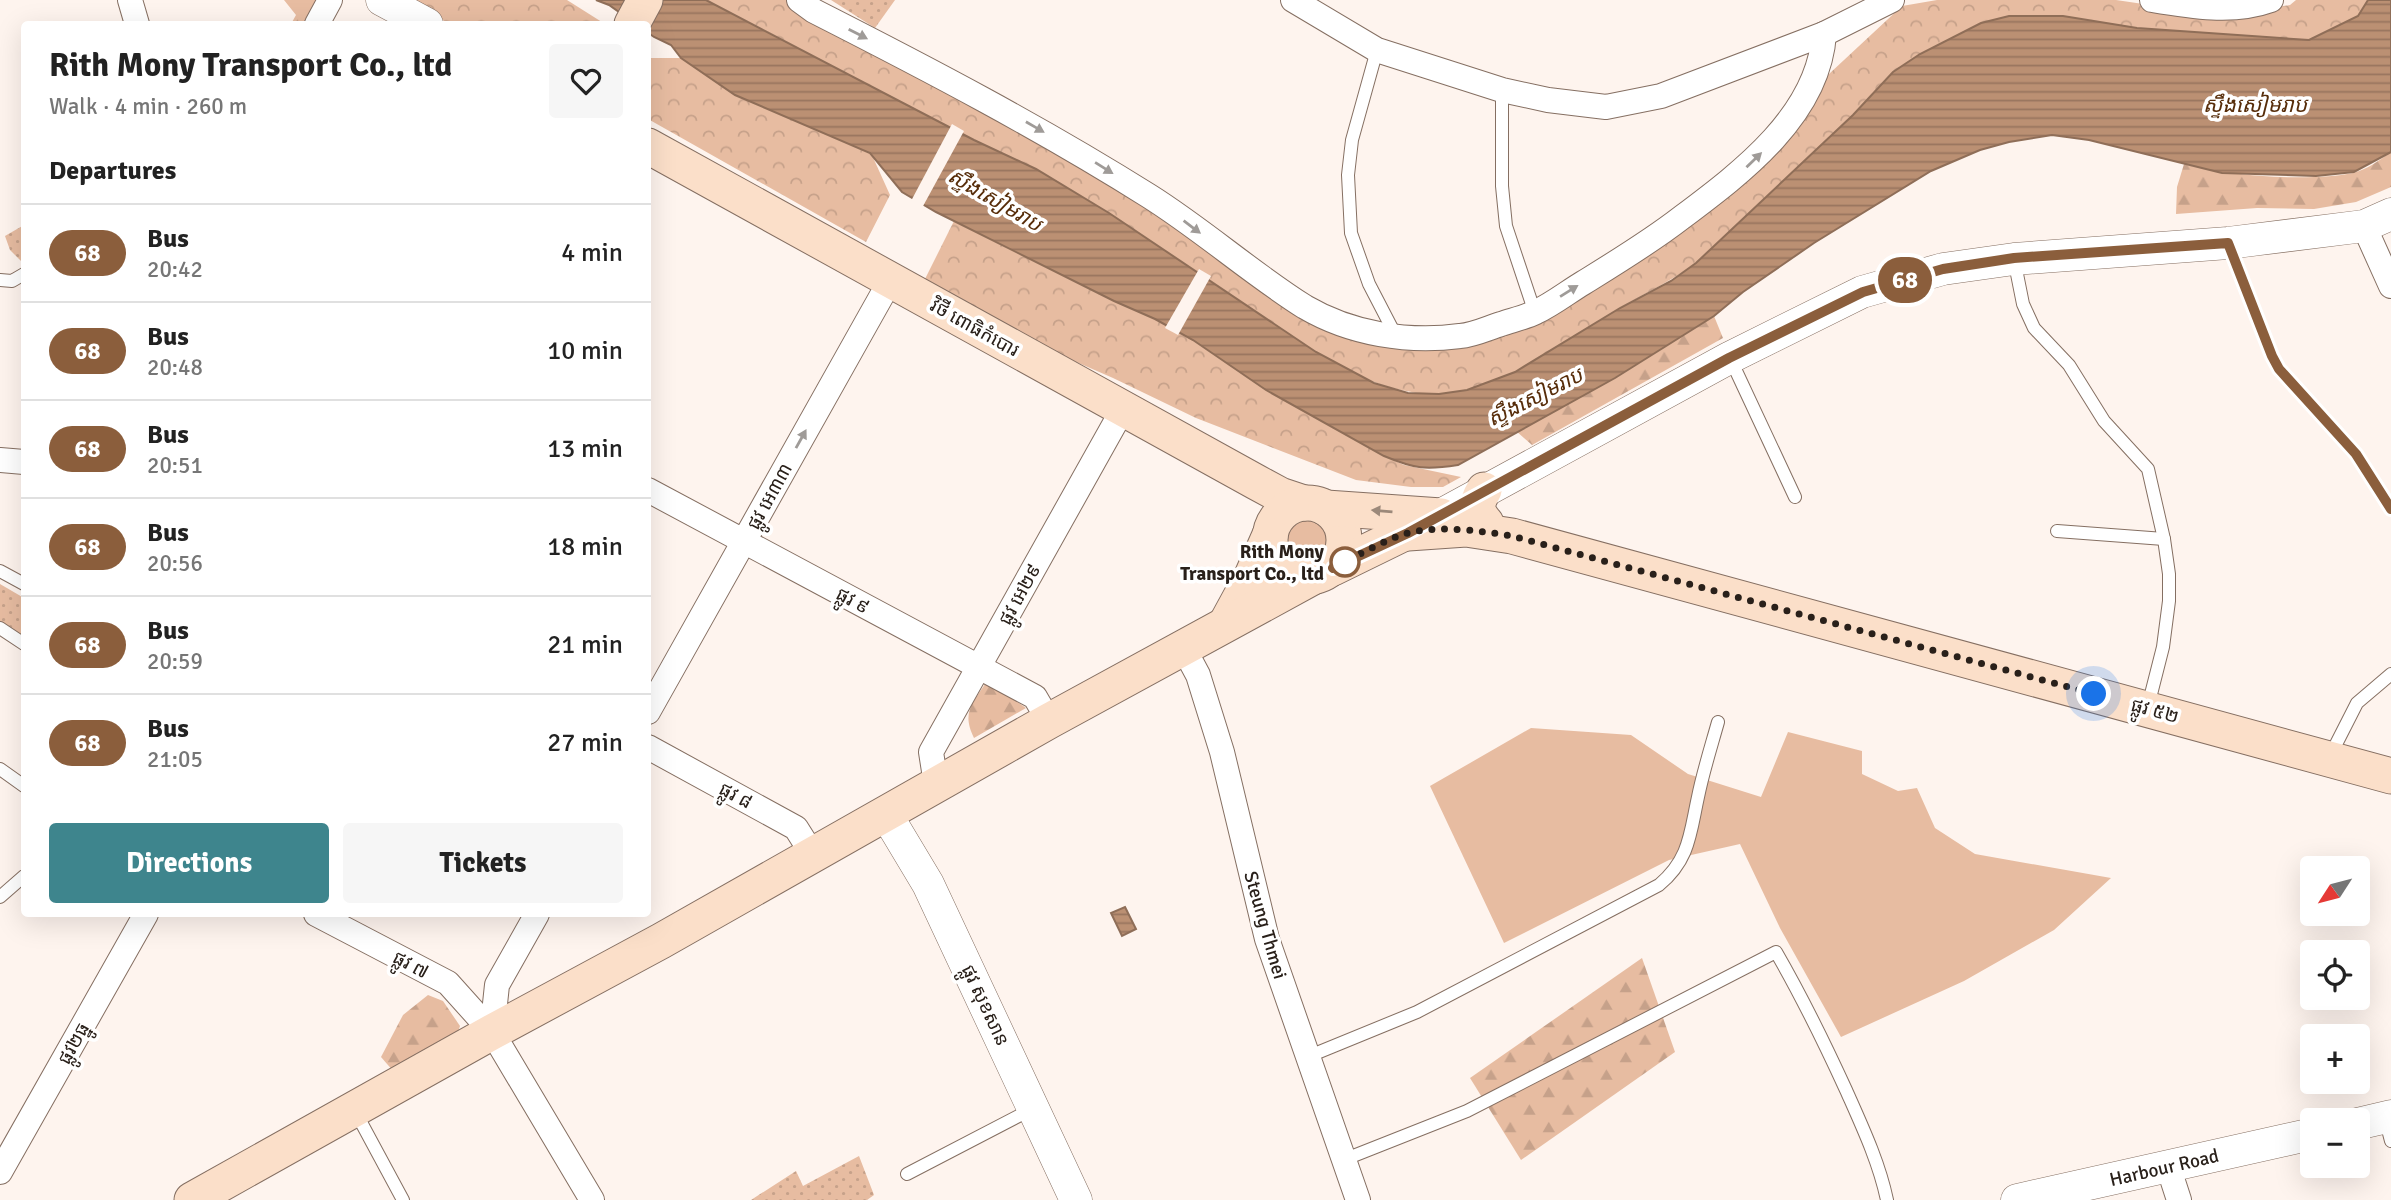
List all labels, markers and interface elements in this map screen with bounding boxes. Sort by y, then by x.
one-way arrow [849,27,869,39]
button: heart [549,44,623,118]
text: Rith Mony Transport Co., ltd [49,45,452,86]
water label: ស្ទឹងសៀមរាប [2203,91,2309,119]
text: Walk · 4 min · 260 m [49,92,247,121]
one-way arrow [1025,121,1045,133]
one-way arrow [1746,151,1763,168]
text: Departures [49,155,176,187]
water label: ស្ទឹងសៀមរាប [943,162,1048,239]
one-way arrow [1094,162,1113,174]
one-way arrow [1183,220,1201,234]
text: Bus [147,223,189,255]
text: 4 min [561,237,623,269]
text: 68 [75,238,100,268]
text: 20:42 [147,255,203,284]
line badge: 68 [1874,257,1937,303]
text: 68 [1892,265,1918,295]
one-way arrow [1560,285,1579,298]
street label: វិថី ពោធិកំបោរ [925,293,1023,362]
text: Bus [147,321,189,353]
text: 10 min [547,335,623,367]
text: 68 [75,336,100,366]
text: 20:48 [147,353,203,382]
water label: ស្ទឹងសៀមរាប [1482,360,1589,433]
text: Bus [147,419,189,451]
one-way arrow [795,429,807,448]
text: 13 min [547,433,623,465]
text: 68 [75,434,100,464]
text: 20:51 [147,451,203,480]
street label: ផ្លូវ អេ៣៣ [742,459,802,536]
one-way arrow [1371,505,1393,516]
text: Bus [147,517,189,549]
text: 18 min [547,531,623,563]
text: 68 [75,532,100,562]
place label: Rith Mony Transport Co., ltd [1180,540,1325,586]
marker: Rith Mony Transport Co., ltd [1330,547,1360,577]
text: 20:56 [147,549,203,578]
street label: ផ្លូវ អេ២៩ [993,560,1050,632]
street label: ផ្លូវ ៩ [829,582,873,624]
text: Bus [147,615,189,647]
text: 21 min [547,629,623,661]
text: 68 [75,630,100,660]
text: 20:59 [147,647,203,676]
your location [2076,676,2111,711]
street label: ផ្លូវ ៥២ [2127,693,2181,733]
text: Bus [147,713,189,745]
text: 27 min [547,727,623,759]
text: 68 [75,728,100,758]
text: 21:05 [147,745,203,774]
street label: ផ្លូវ ៨ [712,777,756,819]
button: Directions [49,823,329,903]
button: Tickets [343,823,623,903]
north arrow [2300,856,2370,926]
map controls [2300,856,2370,1178]
street label: Steung Thmei [1238,869,1292,982]
button: locate [2300,940,2370,1010]
street label: ផ្លូវ ៧ [386,946,433,988]
street label: ផ្លូវ សុខសាន [952,961,1014,1052]
street label: ផ្លូវ២ធ្នូ [53,1018,99,1071]
button: + [2300,1024,2370,1094]
button: − [2300,1108,2370,1178]
street label: Harbour Road [2107,1144,2221,1192]

